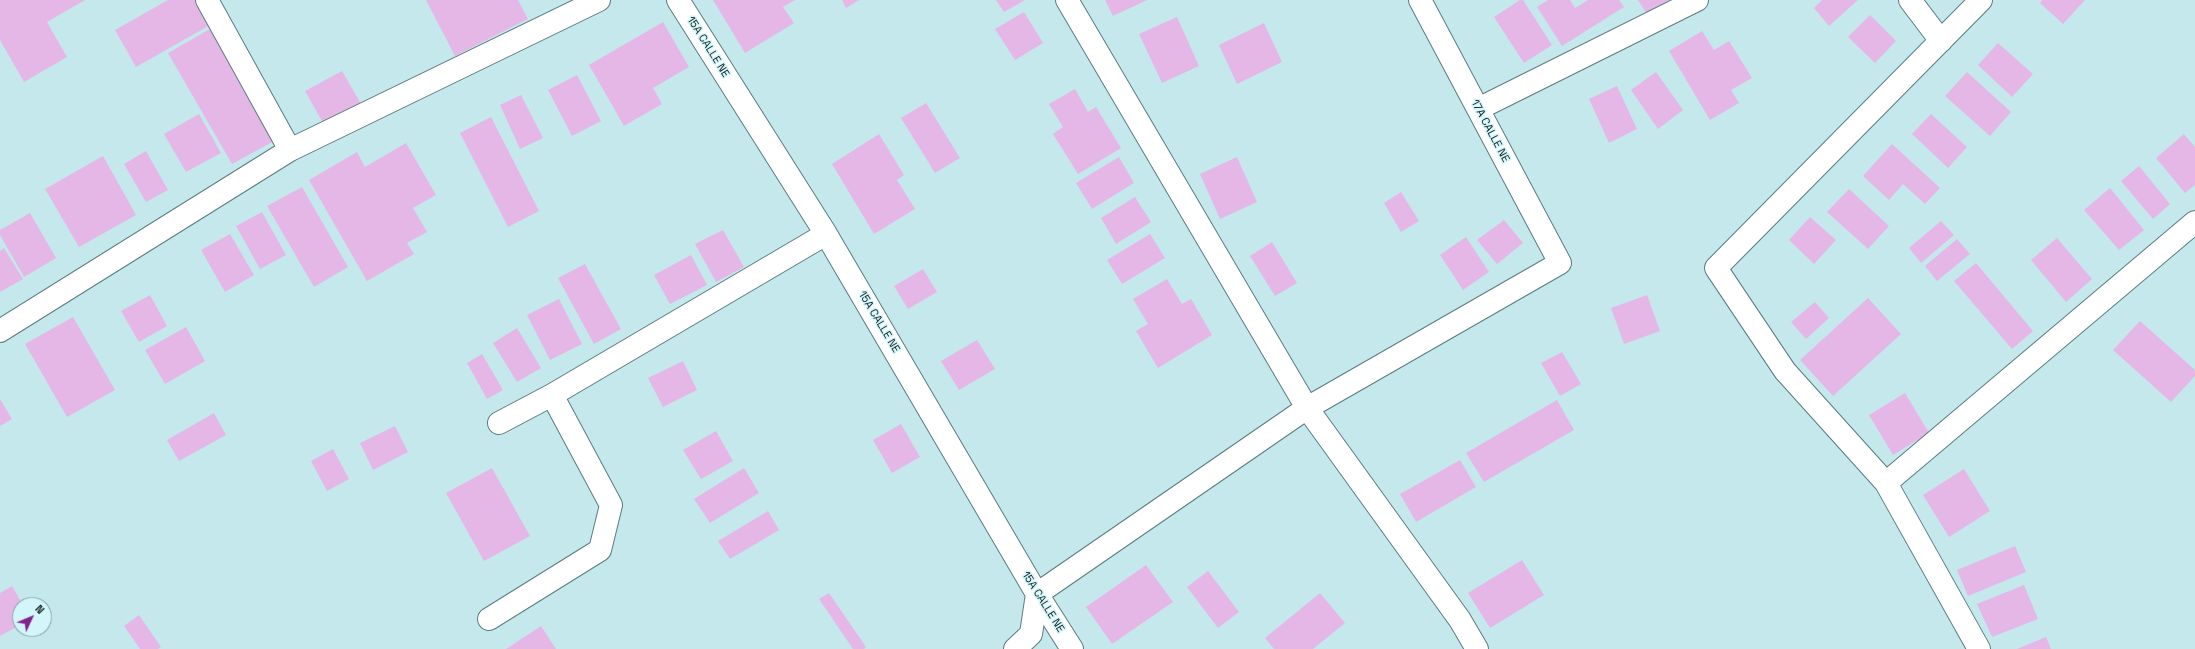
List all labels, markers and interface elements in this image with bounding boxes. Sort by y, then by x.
street label: 15A CALLE NE [684,14,732,80]
street label: 17A CALLE NE [1468,97,1512,165]
street label: 15A CALLE NE [855,289,903,355]
street label: 15A CALLE NE [1019,569,1067,635]
north arrow [12,597,52,637]
text: N [32,602,48,617]

